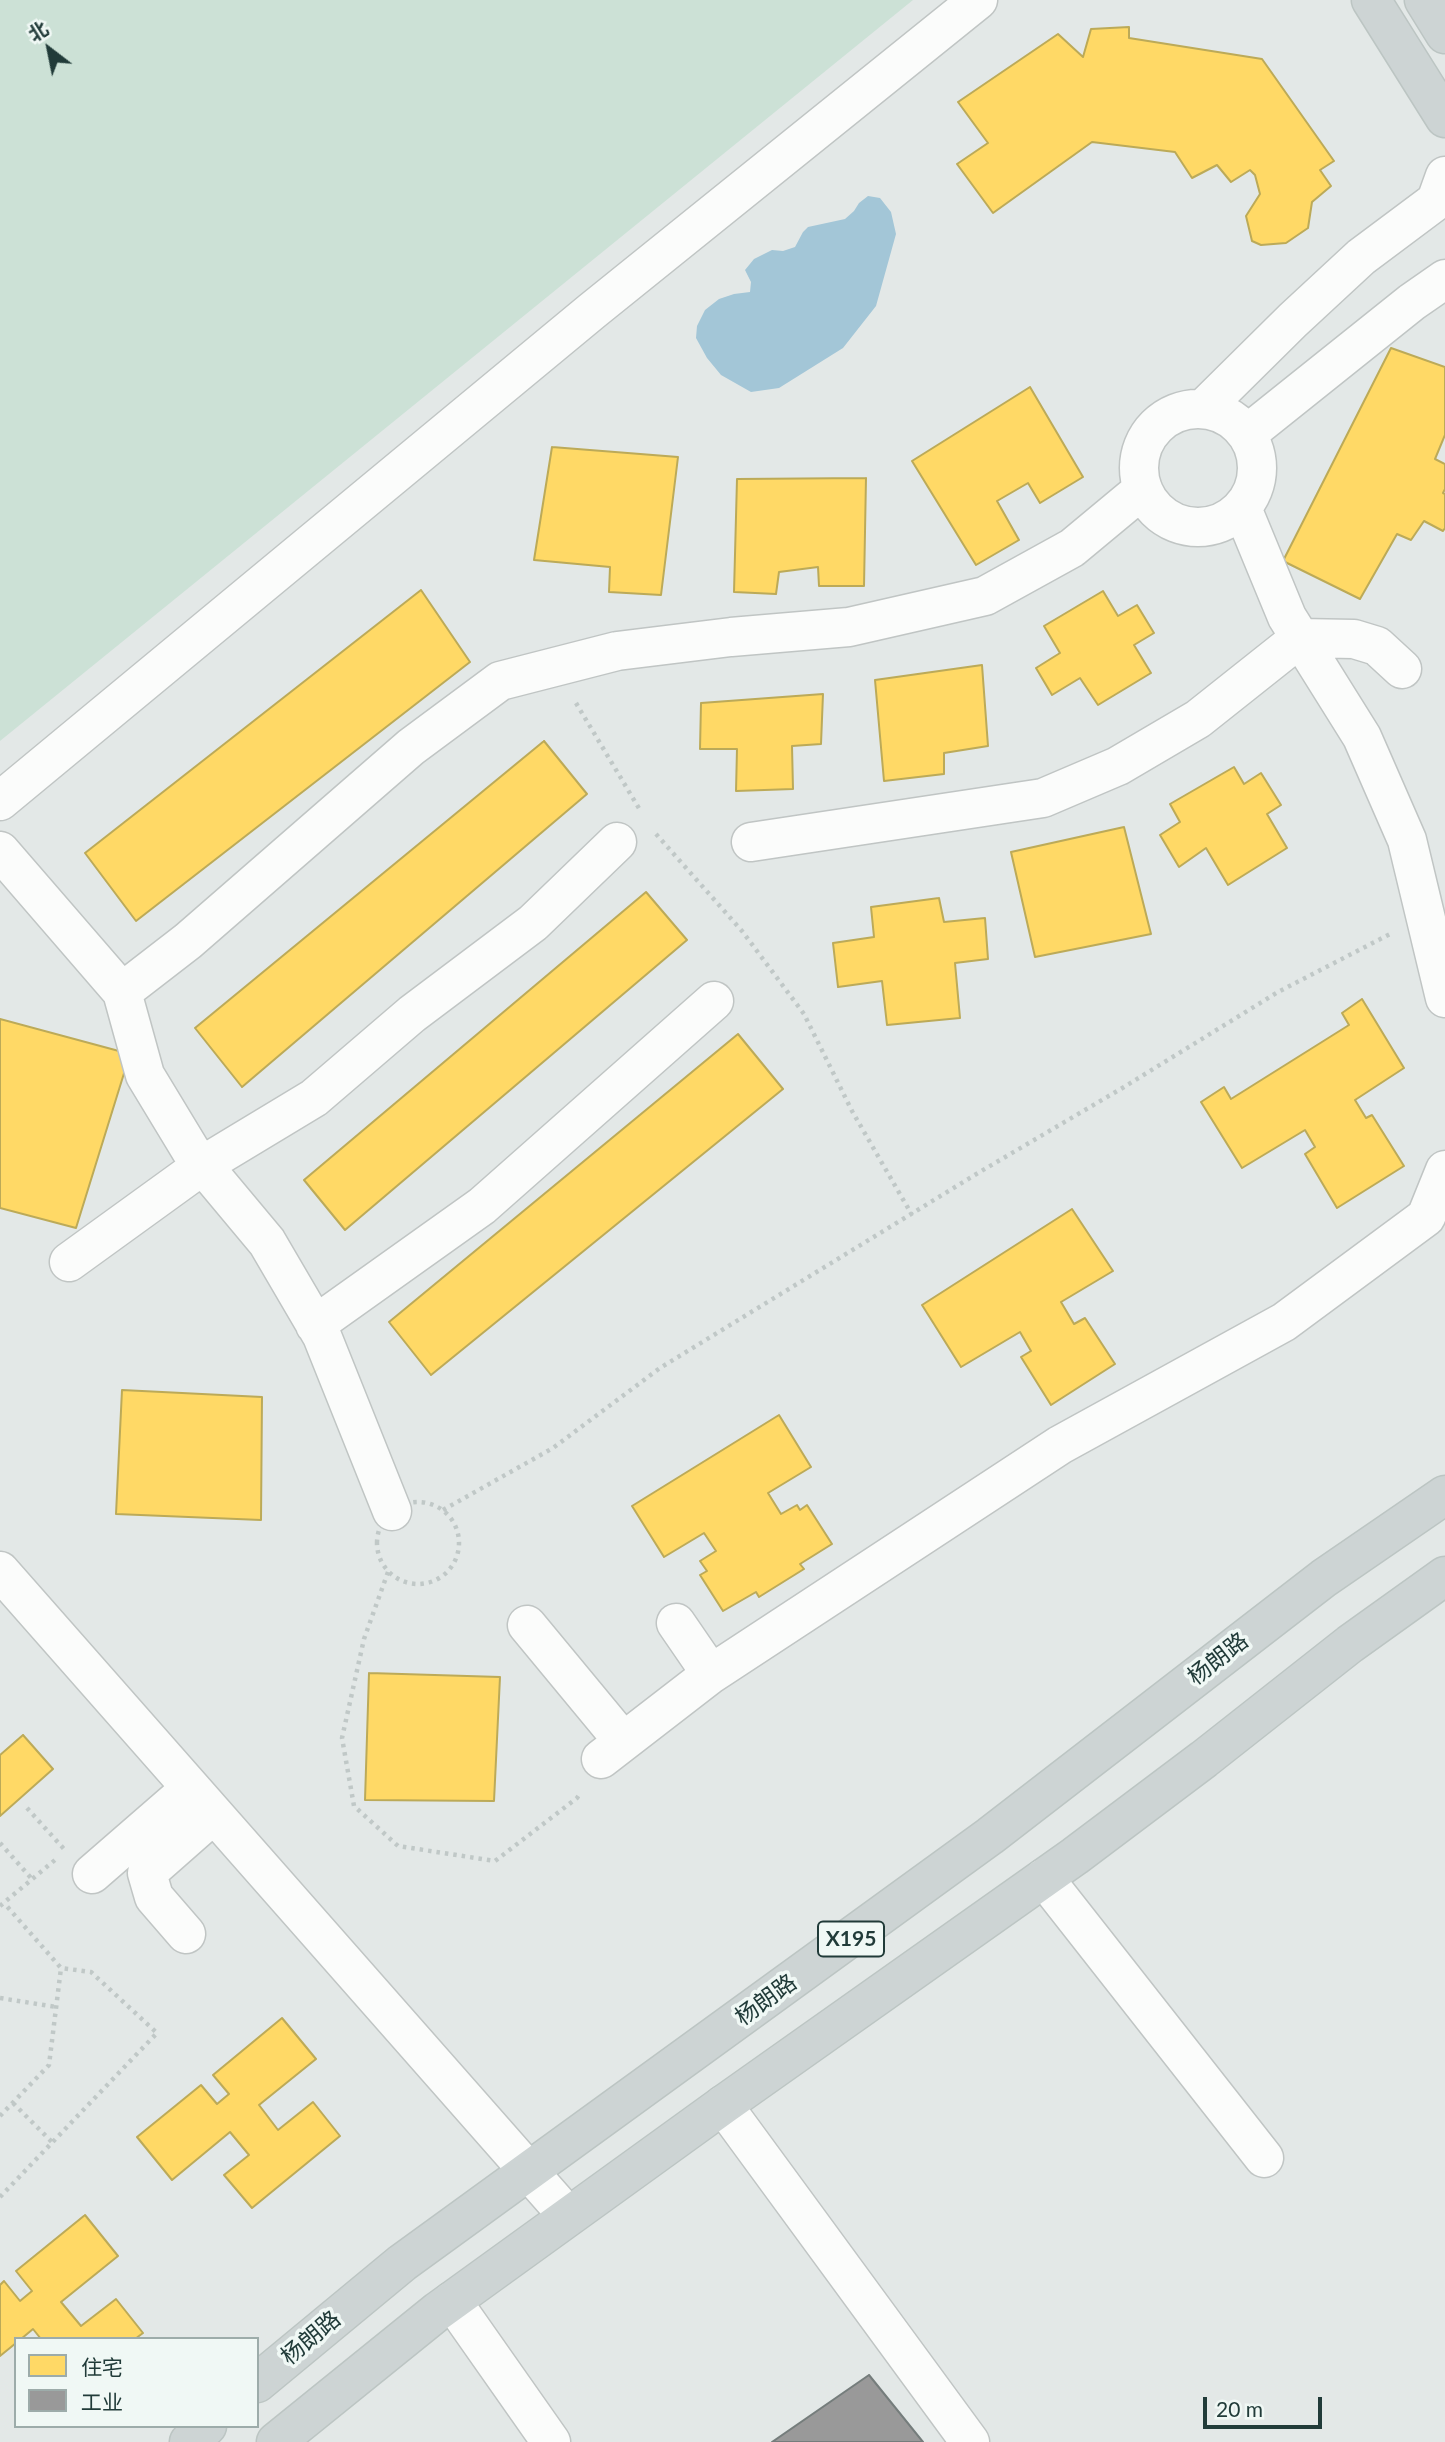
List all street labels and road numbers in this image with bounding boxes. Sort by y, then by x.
street label: 杨朗路 [1182,1627,1254,1691]
road number: X195 [818,1922,884,1956]
street label: 杨朗路 [730,1969,802,2031]
street label: 杨朗路 [276,2305,346,2371]

